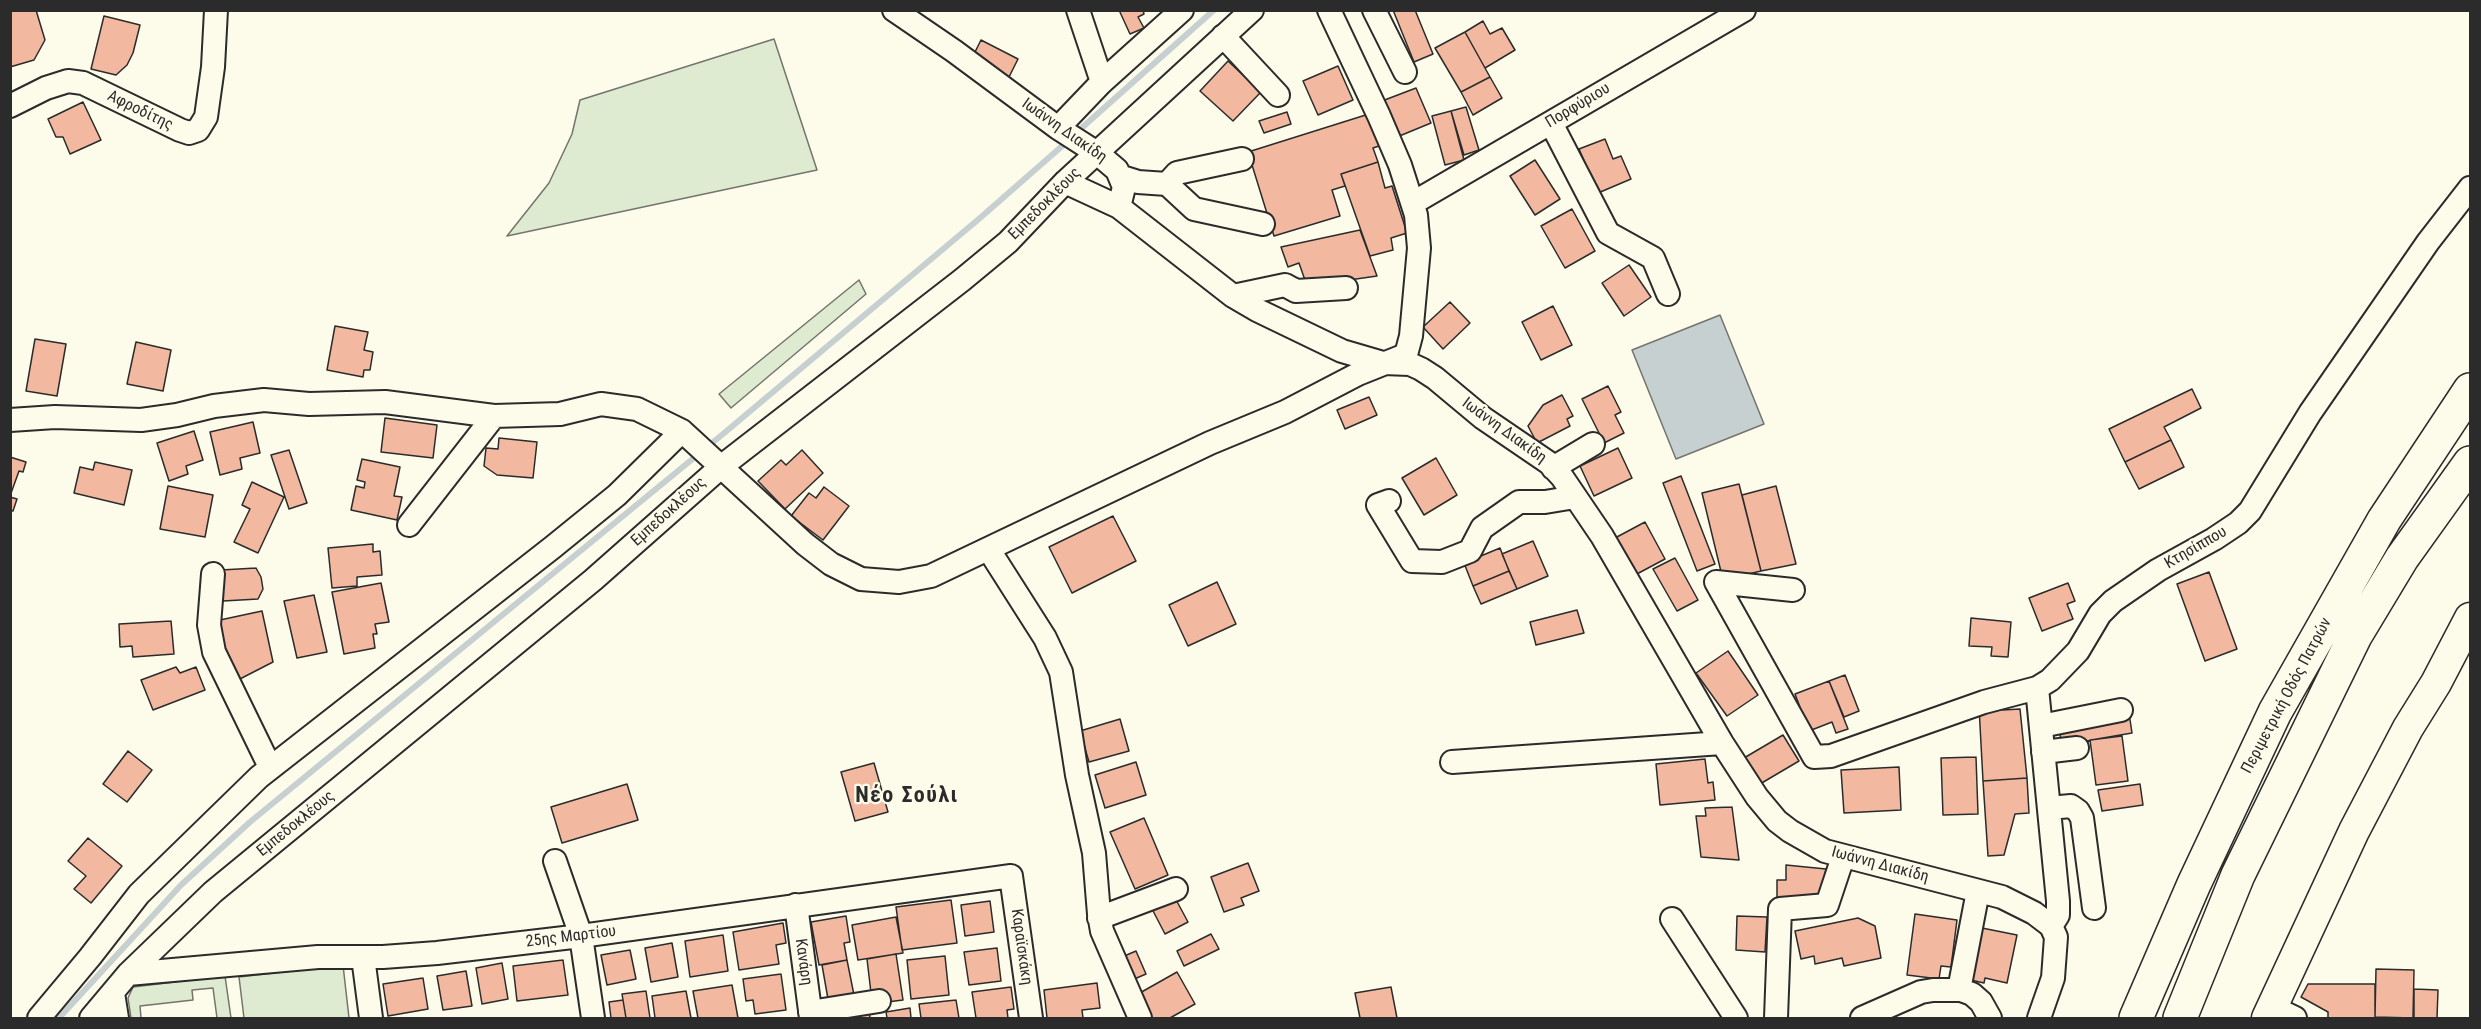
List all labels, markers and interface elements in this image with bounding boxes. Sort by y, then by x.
street label: Πορφύριου [1542,79,1614,133]
street label: Αφροδίτης [104,87,176,135]
street label: Ιωάννη Διακίδη [1018,95,1110,167]
street label: Εμπεδοκλέους [1005,164,1085,244]
street label: Ιωάννη Διακίδη [1458,394,1550,468]
street label: Εμπεδοκλέους [628,473,710,551]
street label: Κτησίππου [2161,523,2231,573]
street label: Περιμετρική Οδός Πατρών [2238,615,2336,777]
district label: Νέο Σούλι [855,783,959,809]
street label: Εμπεδοκλέους [253,787,339,861]
street label: Ιωάννη Διακίδη [1829,843,1931,887]
street label: Καραϊσκάκη [1006,908,1036,986]
street label: 25ης Μαρτίου [525,922,617,952]
street label: Κανάρη [790,937,816,987]

